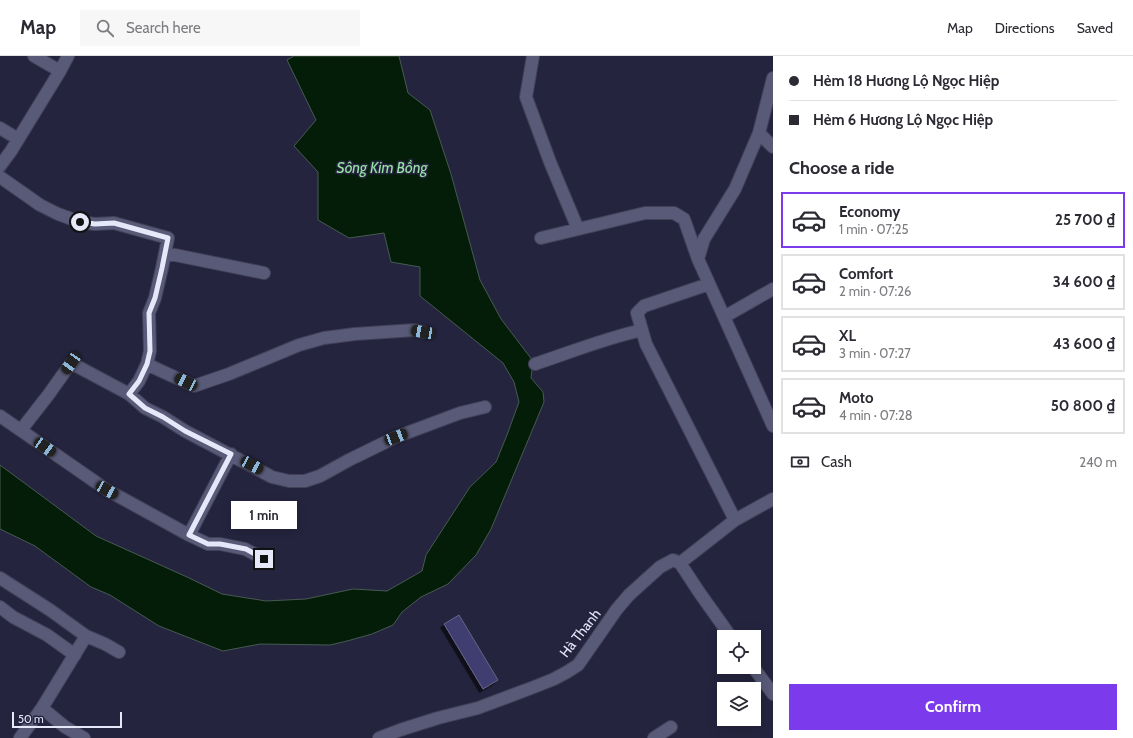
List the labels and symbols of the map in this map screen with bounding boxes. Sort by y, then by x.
water label: Sông Kim Bồng [337,159,429,177]
route start [71,213,89,231]
car [410,324,436,340]
car [59,350,83,376]
car [173,371,199,393]
car [383,427,409,447]
car [32,435,58,459]
car [239,454,265,476]
car [94,479,120,501]
callout: 1 min [231,501,297,529]
route end [255,550,273,568]
street label: Hà Thanh [555,605,605,661]
scale bar [12,710,122,729]

